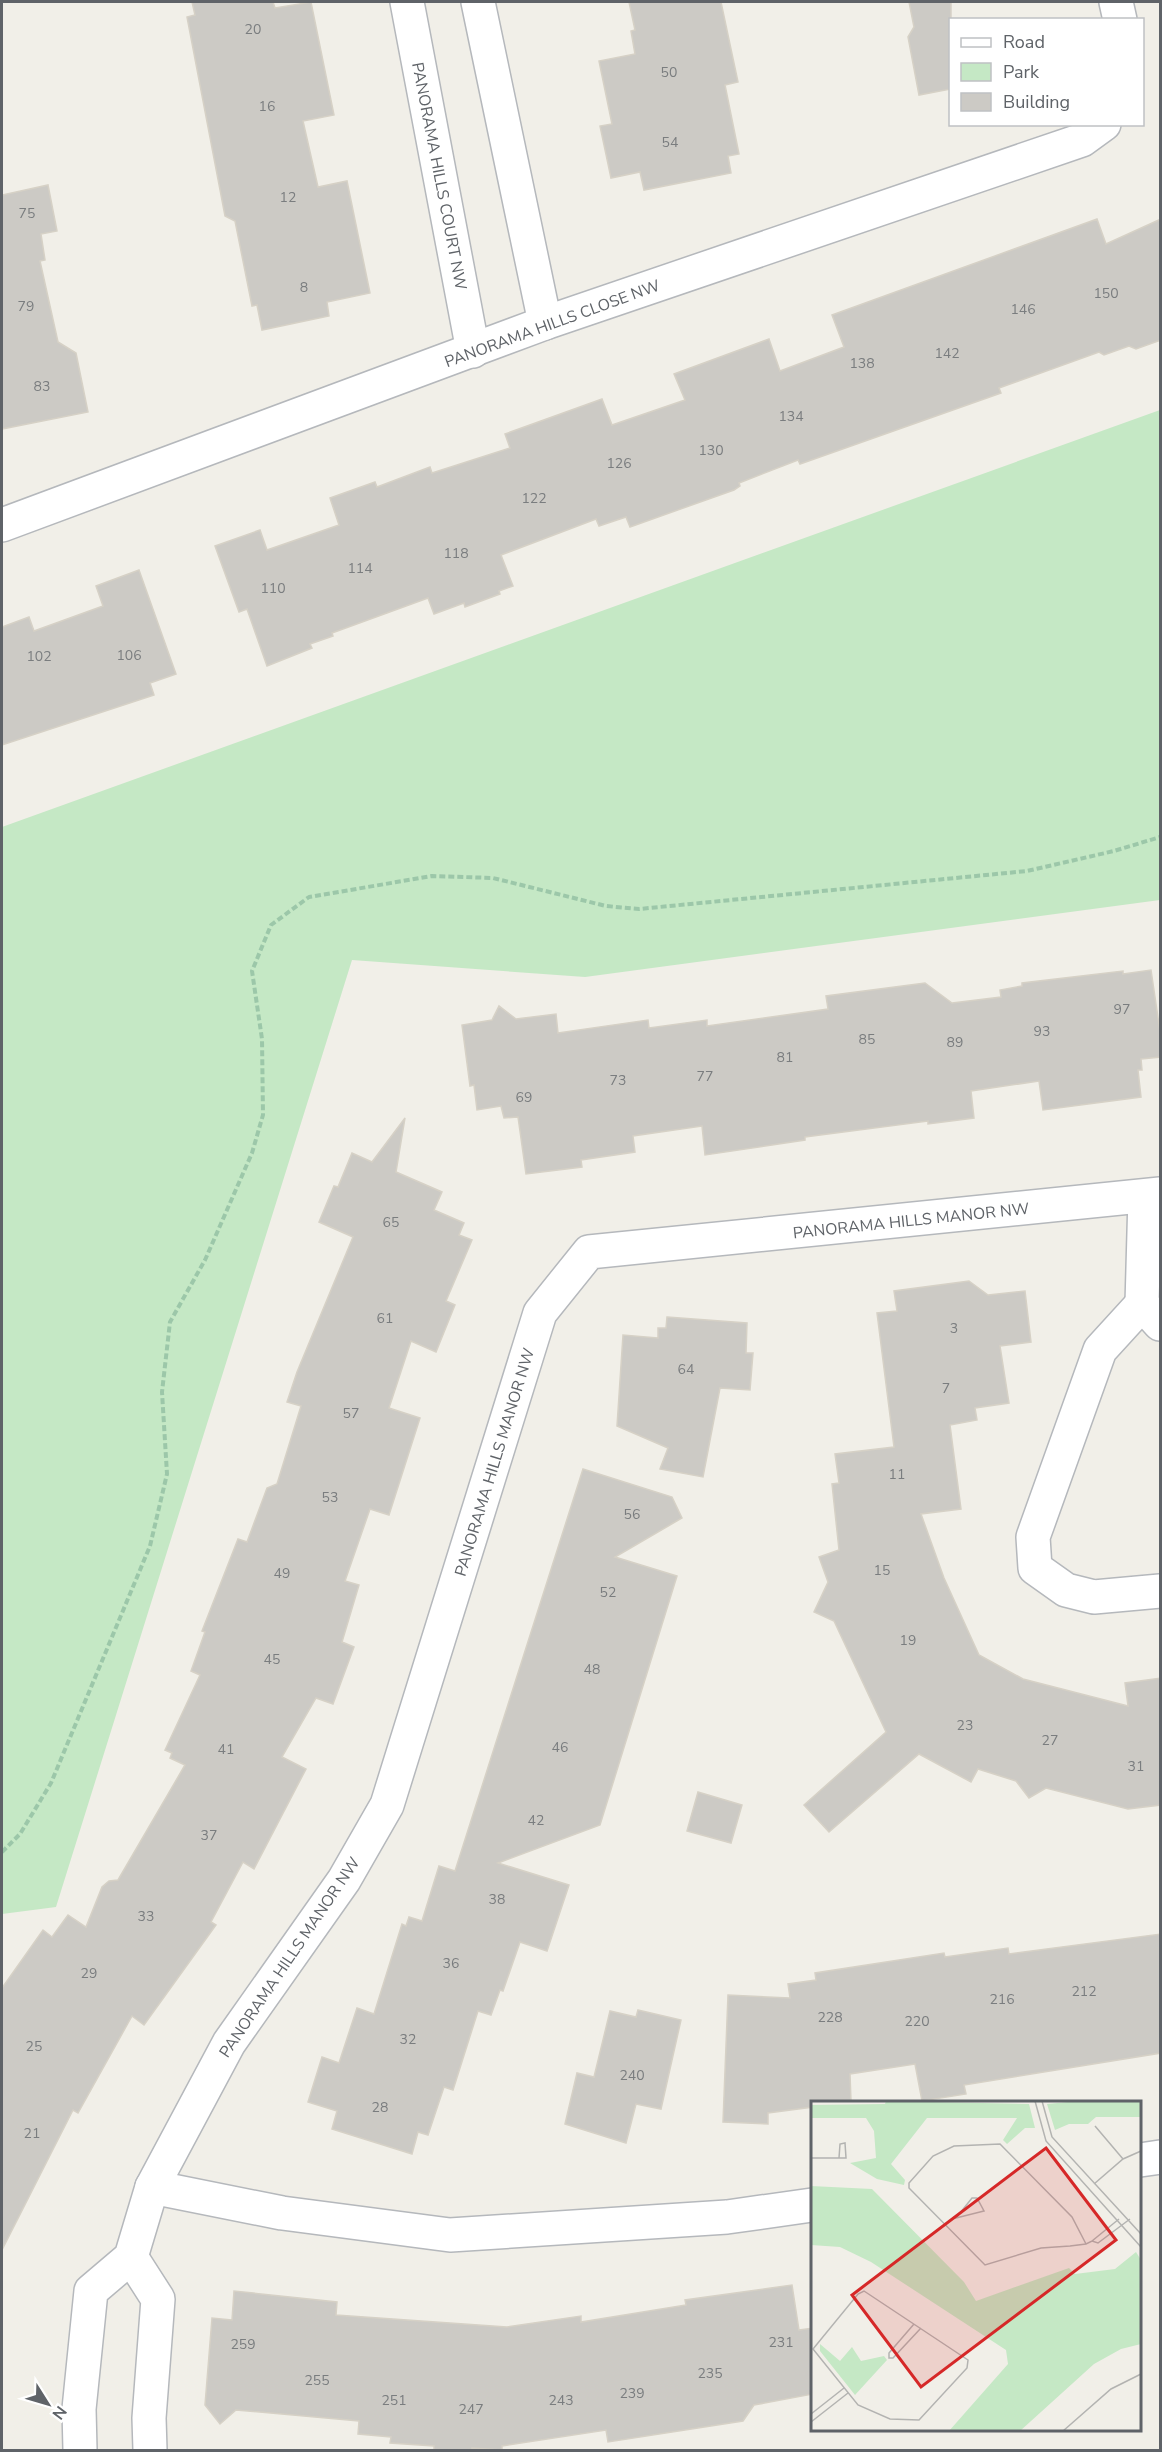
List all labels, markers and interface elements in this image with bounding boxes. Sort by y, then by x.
legend [949,18,1144,126]
house number: 20 [245,20,261,39]
text: Road [1003,30,1045,54]
street label: PANORAMA HILLS COURT NW [406,60,472,292]
text: Park [1003,60,1040,84]
house number: 50 [661,63,677,82]
text: Building [1003,90,1070,114]
house number: 16 [259,97,275,116]
house number: 54 [662,133,678,152]
house number: 12 [280,188,296,207]
house number: 75 [19,204,35,223]
street label: PANORAMA HILLS CLOSE NW [442,275,663,373]
house number: 8 [300,278,308,297]
house number: 150 [1093,284,1119,303]
house number: 79 [18,297,34,316]
house number: 146 [1010,300,1036,319]
house number: 142 [934,344,960,363]
house number: 138 [849,354,875,373]
house number: 83 [34,377,50,396]
house number: 134 [778,407,804,426]
house number: 130 [698,441,724,460]
house number: 126 [606,454,632,473]
house number: 122 [521,489,547,508]
house number: 118 [443,544,469,563]
house number: 114 [347,559,373,578]
house number: 110 [260,579,286,598]
house number: 106 [116,646,142,665]
house number: 102 [26,647,52,666]
house number: 97 [1114,1000,1130,1019]
house number: 93 [1034,1022,1050,1041]
house number: 85 [859,1030,875,1049]
house number: 89 [947,1033,963,1052]
house number: 81 [777,1048,793,1067]
house number: 77 [697,1067,713,1086]
house number: 73 [610,1071,626,1090]
house number: 69 [516,1088,532,1107]
street label: PANORAMA HILLS MANOR NW [792,1198,1031,1244]
house number: 65 [383,1213,399,1232]
house number: 61 [377,1309,393,1328]
house number: 3 [950,1319,958,1338]
street label: PANORAMA HILLS MANOR NW [450,1345,540,1579]
house number: 64 [678,1360,694,1379]
house number: 7 [942,1379,950,1398]
house number: 57 [343,1404,359,1423]
house number: 11 [889,1465,905,1484]
house number: 53 [322,1488,338,1507]
house number: 56 [624,1505,640,1524]
house number: 15 [874,1561,890,1580]
house number: 49 [274,1564,290,1583]
house number: 52 [600,1583,616,1602]
house number: 19 [900,1631,916,1650]
house number: 45 [264,1650,280,1669]
house number: 48 [584,1660,600,1679]
house number: 23 [957,1716,973,1735]
house number: 27 [1042,1731,1058,1750]
house number: 46 [552,1738,568,1757]
house number: 41 [218,1740,234,1759]
house number: 31 [1128,1757,1144,1776]
house number: 42 [528,1811,544,1830]
house number: 37 [201,1826,217,1845]
street label: PANORAMA HILLS MANOR NW [214,1853,366,2062]
house number: 38 [489,1890,505,1909]
house number: 33 [138,1907,154,1926]
house number: 36 [443,1954,459,1973]
house number: 29 [81,1964,97,1983]
house number: 212 [1071,1982,1097,2001]
house number: 216 [989,1990,1015,2009]
house number: 228 [817,2008,843,2027]
house number: 220 [904,2012,930,2031]
house number: 32 [400,2030,416,2049]
house number: 25 [26,2037,42,2056]
house number: 240 [619,2066,645,2085]
house number: 28 [372,2098,388,2117]
inset map [811,2101,1141,2431]
house number: 21 [24,2124,40,2143]
house number: 231 [768,2333,794,2352]
house number: 259 [230,2335,256,2354]
house number: 235 [697,2364,723,2383]
house number: 255 [304,2371,330,2390]
north arrow [18,2374,78,2434]
house number: 239 [619,2384,645,2403]
house number: 251 [381,2391,407,2410]
house number: 243 [548,2391,574,2410]
house number: 247 [458,2400,484,2419]
text: N [47,2401,72,2424]

